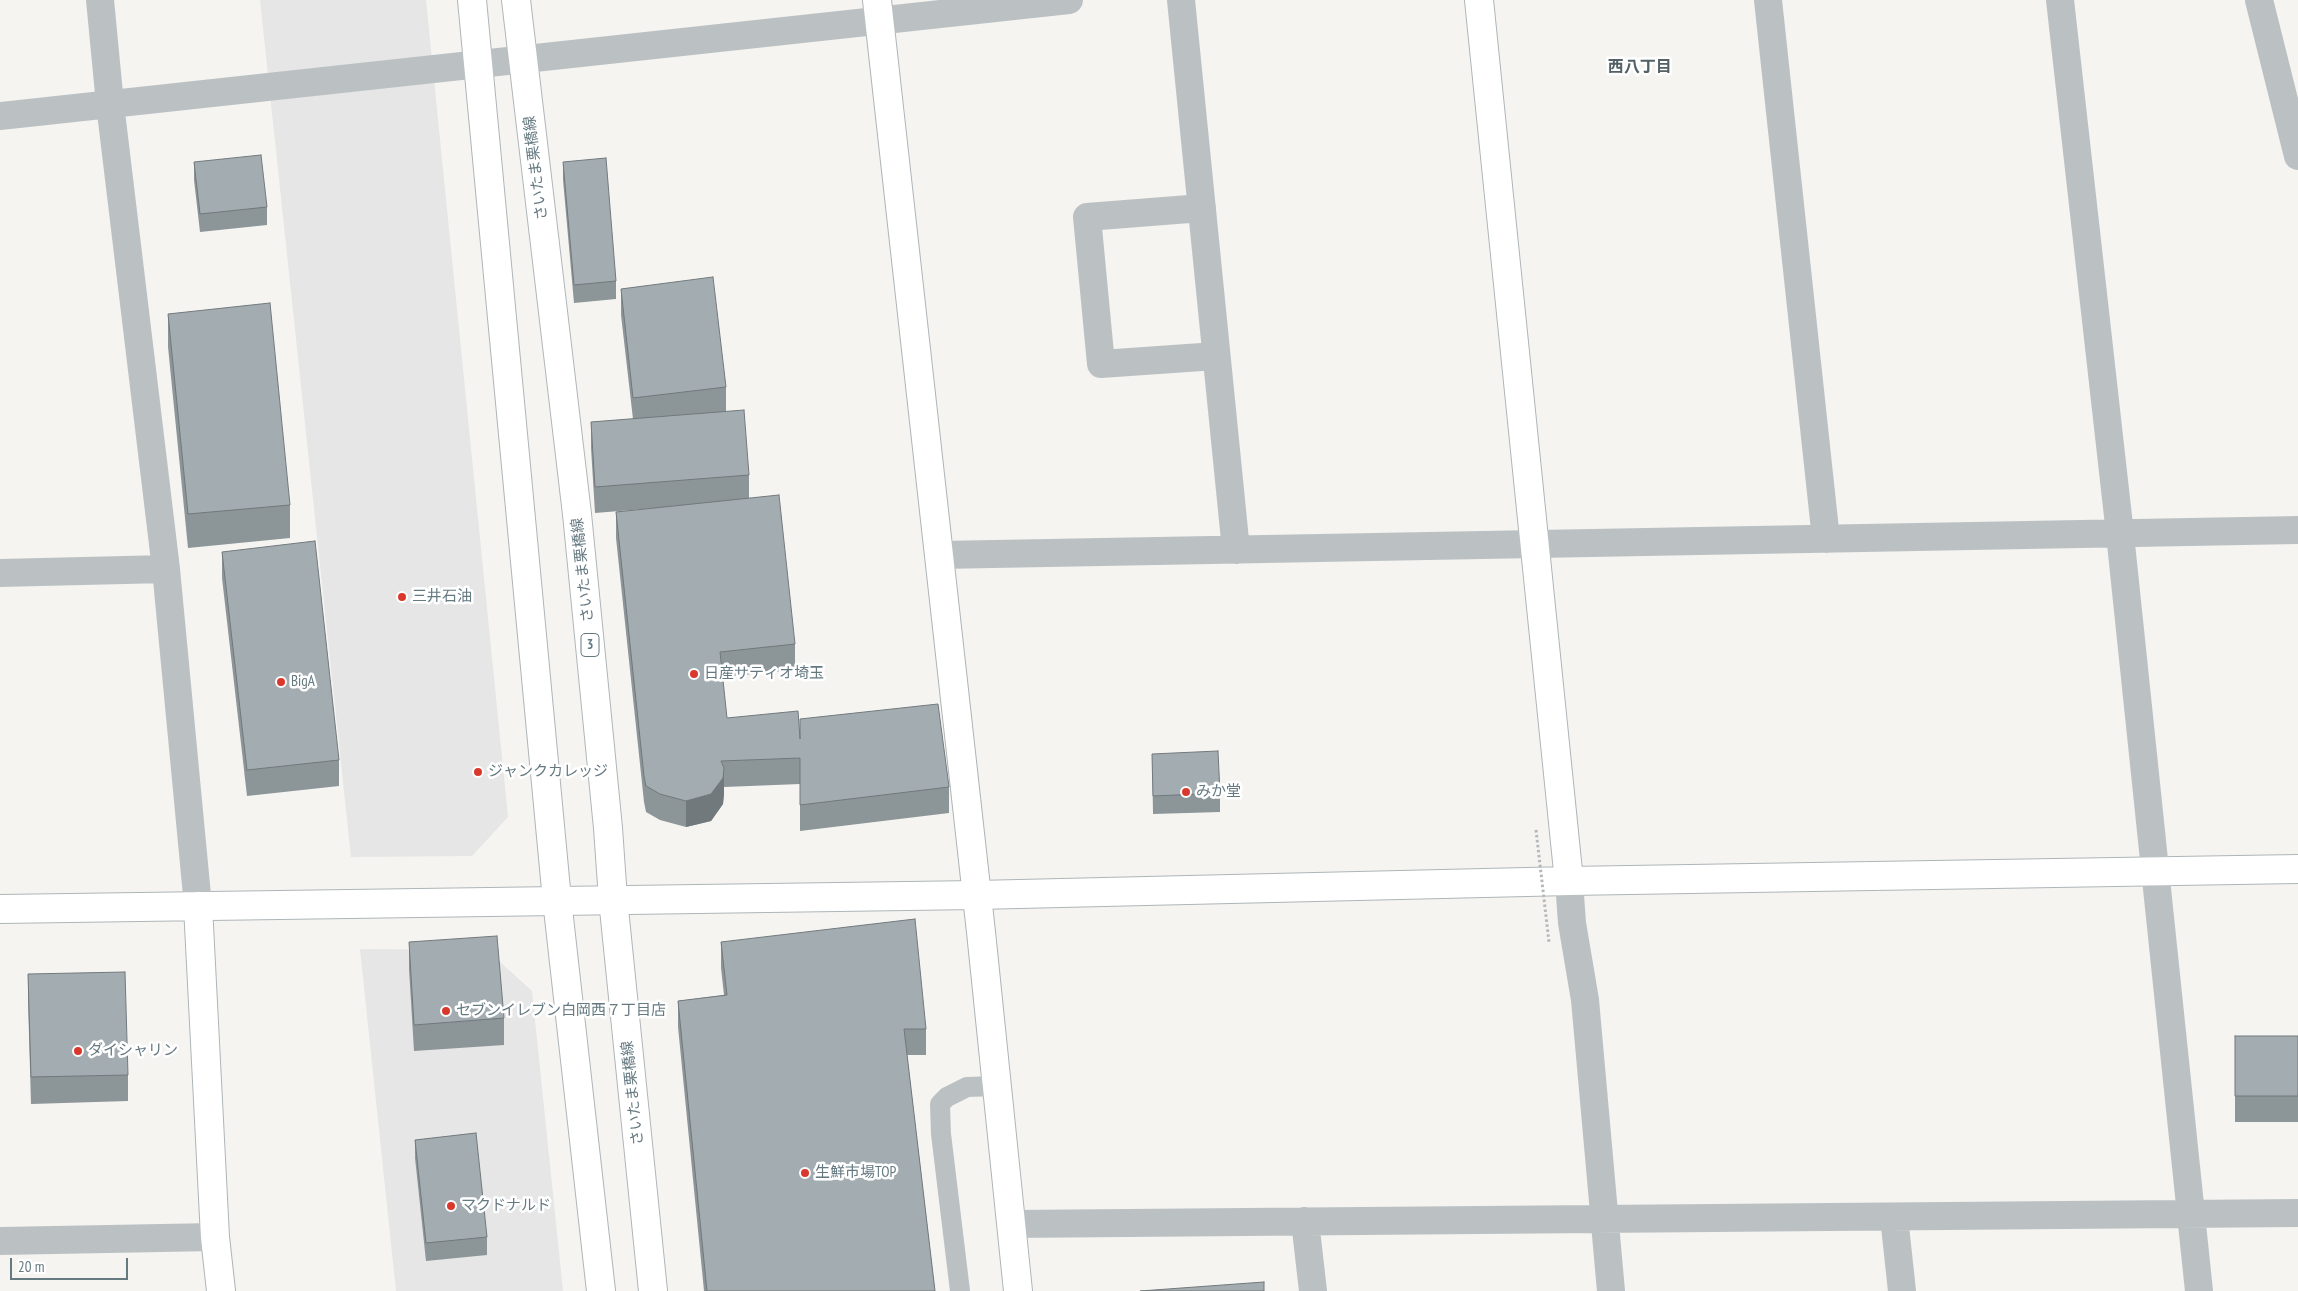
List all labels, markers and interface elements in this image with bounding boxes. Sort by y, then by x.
district label: 西八丁目 [1608,57,1672,77]
street label: さいたま栗橋線 [521,115,551,221]
street label: さいたま栗橋線 [569,517,597,623]
place label: 三井石油 [412,588,472,606]
marker: 三井石油 [396,591,408,603]
road number: 3 [581,634,599,656]
place label: 日産サティオ埼玉 [704,665,824,683]
marker: 日産サティオ埼玉 [688,668,700,680]
place label: BigA [291,673,315,691]
marker: BigA [275,676,287,688]
place label: ジャンクカレッジ [488,763,608,781]
marker: ジャンクカレッジ [472,766,484,778]
place label: みか堂 [1196,783,1241,801]
marker: みか堂 [1180,786,1192,798]
place label: セブンイレブン白岡西７丁目店 [456,1002,666,1020]
marker: セブンイレブン白岡西７丁目店 [440,1005,452,1017]
street label: さいたま栗橋線 [619,1040,647,1146]
place label: ダイシャリン [88,1042,178,1060]
marker: ダイシャリン [72,1045,84,1057]
place label: 生鮮市場TOP [815,1164,896,1182]
marker: 生鮮市場TOP [799,1167,811,1179]
place label: マクドナルド [461,1197,551,1215]
marker: マクドナルド [445,1200,457,1212]
scale bar [12,1248,130,1280]
text: 20 m [18,1257,44,1276]

